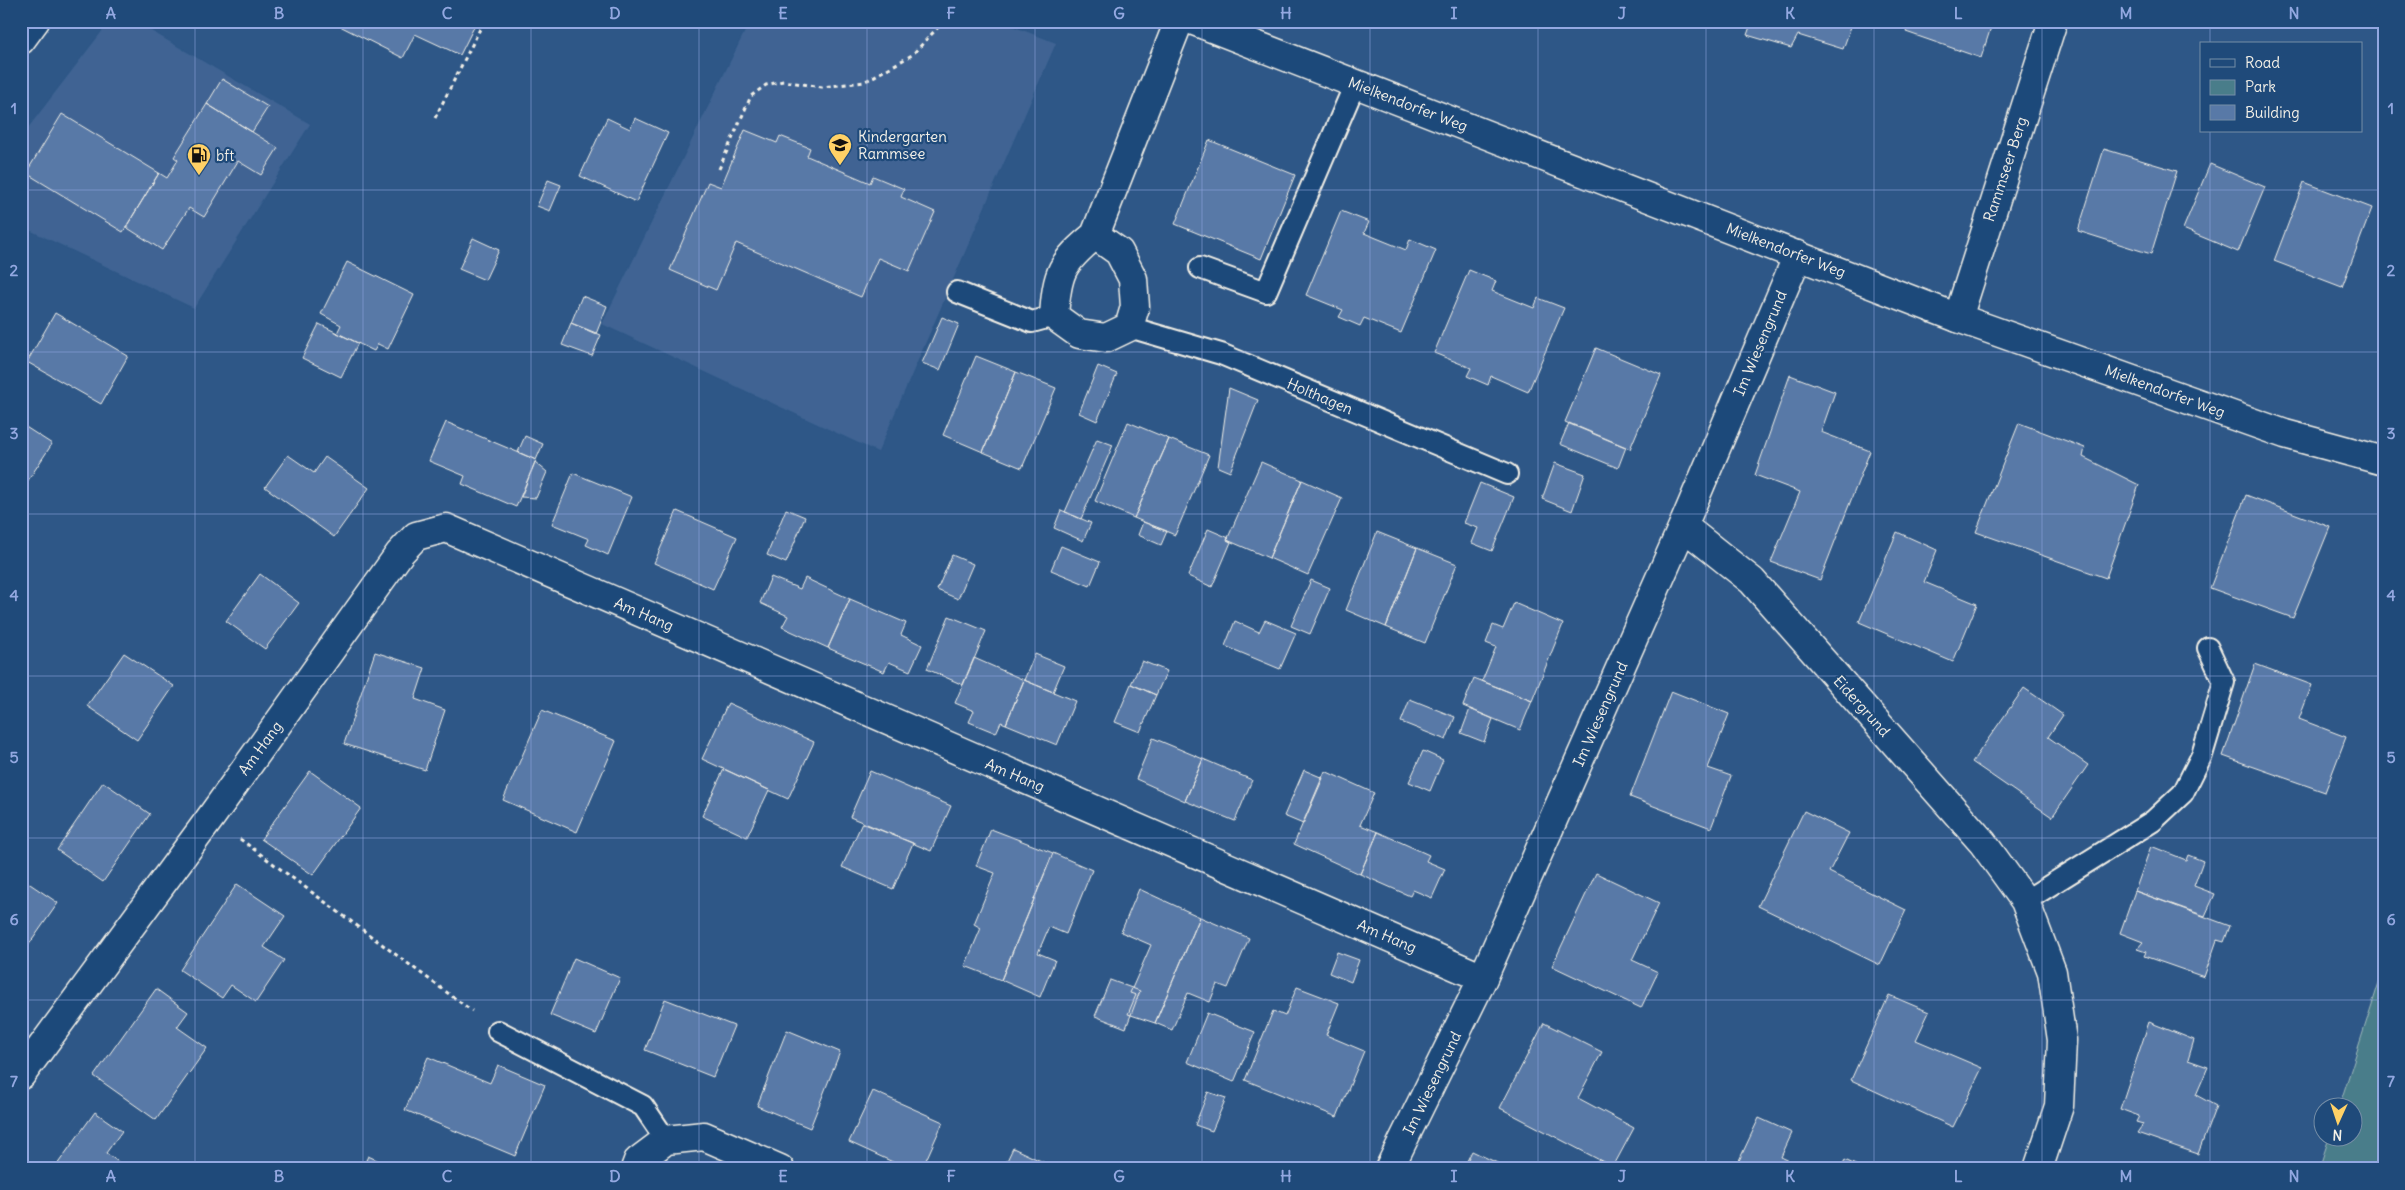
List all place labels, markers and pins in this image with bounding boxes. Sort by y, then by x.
place label: Kindergarten Rammsee [858,127,947,163]
school or university icon: Kindergarten Rammsee [827,132,853,166]
fuel station icon: bft [186,142,212,176]
place label: bft [216,146,234,165]

